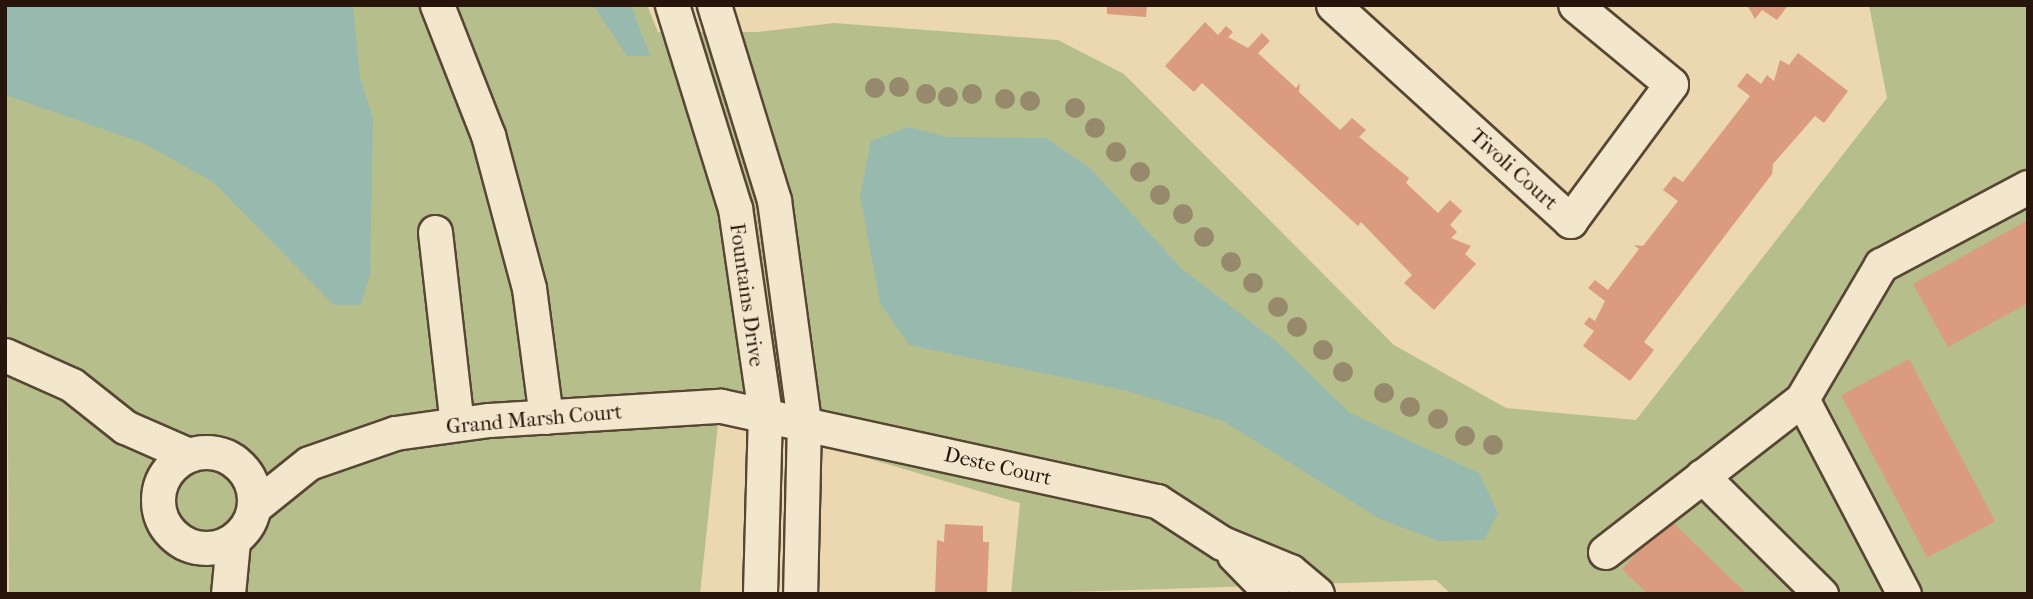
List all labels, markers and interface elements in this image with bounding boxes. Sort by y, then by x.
street label: Tivoli Court [1465,123,1563,215]
street label: Fountains Drive [724,222,770,368]
street label: Grand Marsh Court [445,399,623,439]
street label: Deste Court [942,441,1054,491]

